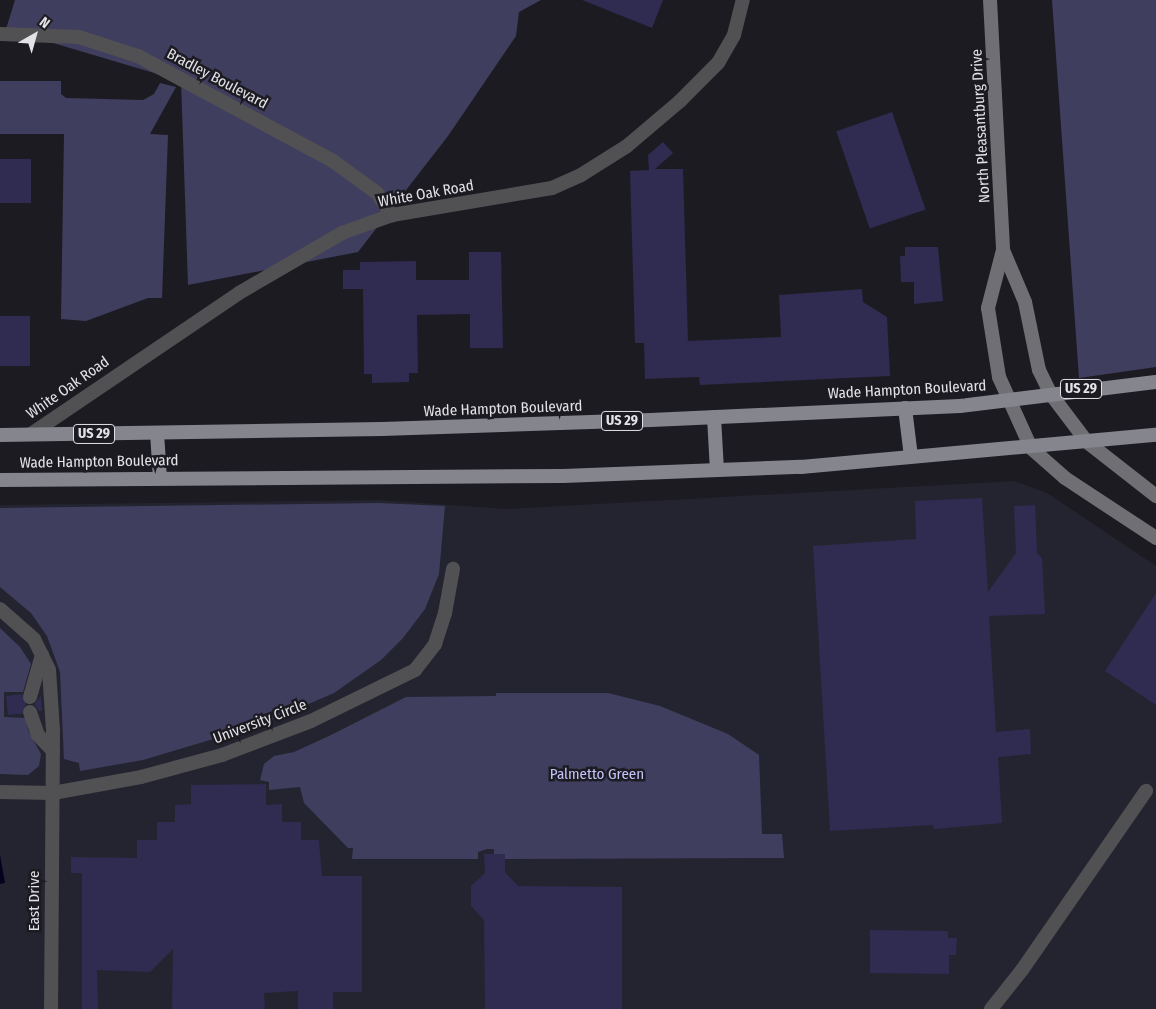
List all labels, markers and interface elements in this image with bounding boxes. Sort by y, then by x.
north arrow [10,10,60,60]
text: N [36,14,53,32]
street label: Bradley Boulevard [163,45,271,113]
street label: North Pleasantburg Drive [968,48,994,204]
street label: White Oak Road [377,177,475,211]
street label: White Oak Road [23,353,113,423]
street label: Wade Hampton Boulevard [827,377,987,403]
road number: US 29 [1060,378,1102,400]
street label: Wade Hampton Boulevard [423,397,583,421]
road number: US 29 [601,410,643,432]
road number: US 29 [73,422,115,446]
street label: Wade Hampton Boulevard [19,452,179,472]
street label: University Circle [211,696,309,748]
park label: Palmetto Green [550,766,644,784]
street label: East Drive [26,871,44,931]

